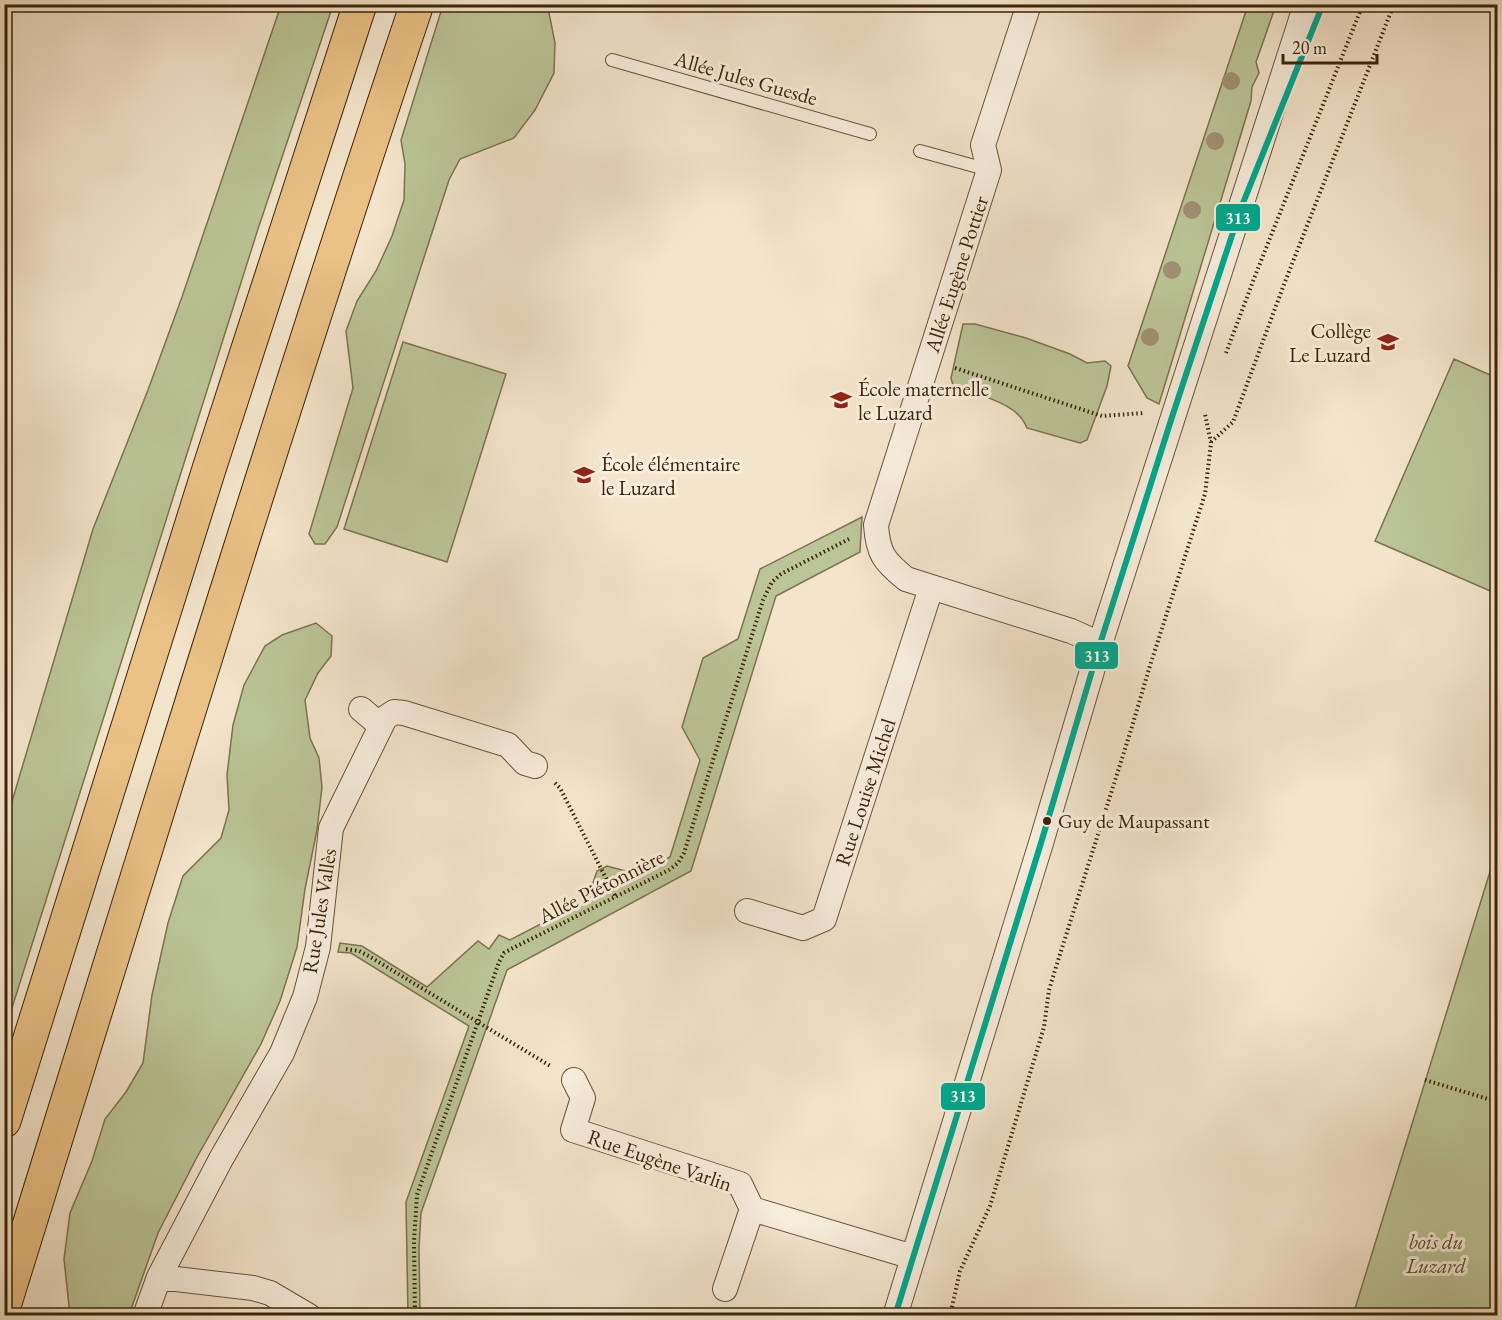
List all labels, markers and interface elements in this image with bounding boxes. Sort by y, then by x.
scale bar [1283,27,1378,65]
text: 20 m [1292,36,1327,59]
street label: Allée Jules Guesde [670,44,821,111]
street label: Allée Eugène Pottier [918,192,994,357]
line badge: 313 [1215,203,1261,232]
text: 313 [1225,208,1251,229]
place label: Collège Le Luzard [1289,317,1371,368]
school or university icon: Collège Le Luzard [1376,330,1400,354]
place label: École maternelle le Luzard [858,375,989,426]
school or university icon: École maternelle le Luzard [829,388,853,412]
place label: École élémentaire le Luzard [601,450,740,501]
school or university icon: École élémentaire le Luzard [572,463,596,487]
line badge: 313 [1074,641,1119,670]
text: 313 [1084,646,1110,667]
street label: Rue Louise Michel [828,715,902,869]
place label: Guy de Maupassant [1058,808,1210,834]
marker: Guy de Maupassant [1041,815,1053,827]
street label: Allée Piétonnière [533,843,668,930]
street label: Rue Jules Vallès [296,846,342,975]
line badge: 313 [940,1082,986,1111]
text: 313 [950,1086,976,1107]
street label: Rue Eugène Varlin [584,1123,736,1197]
park label: bois du Luzard [1405,1228,1466,1279]

